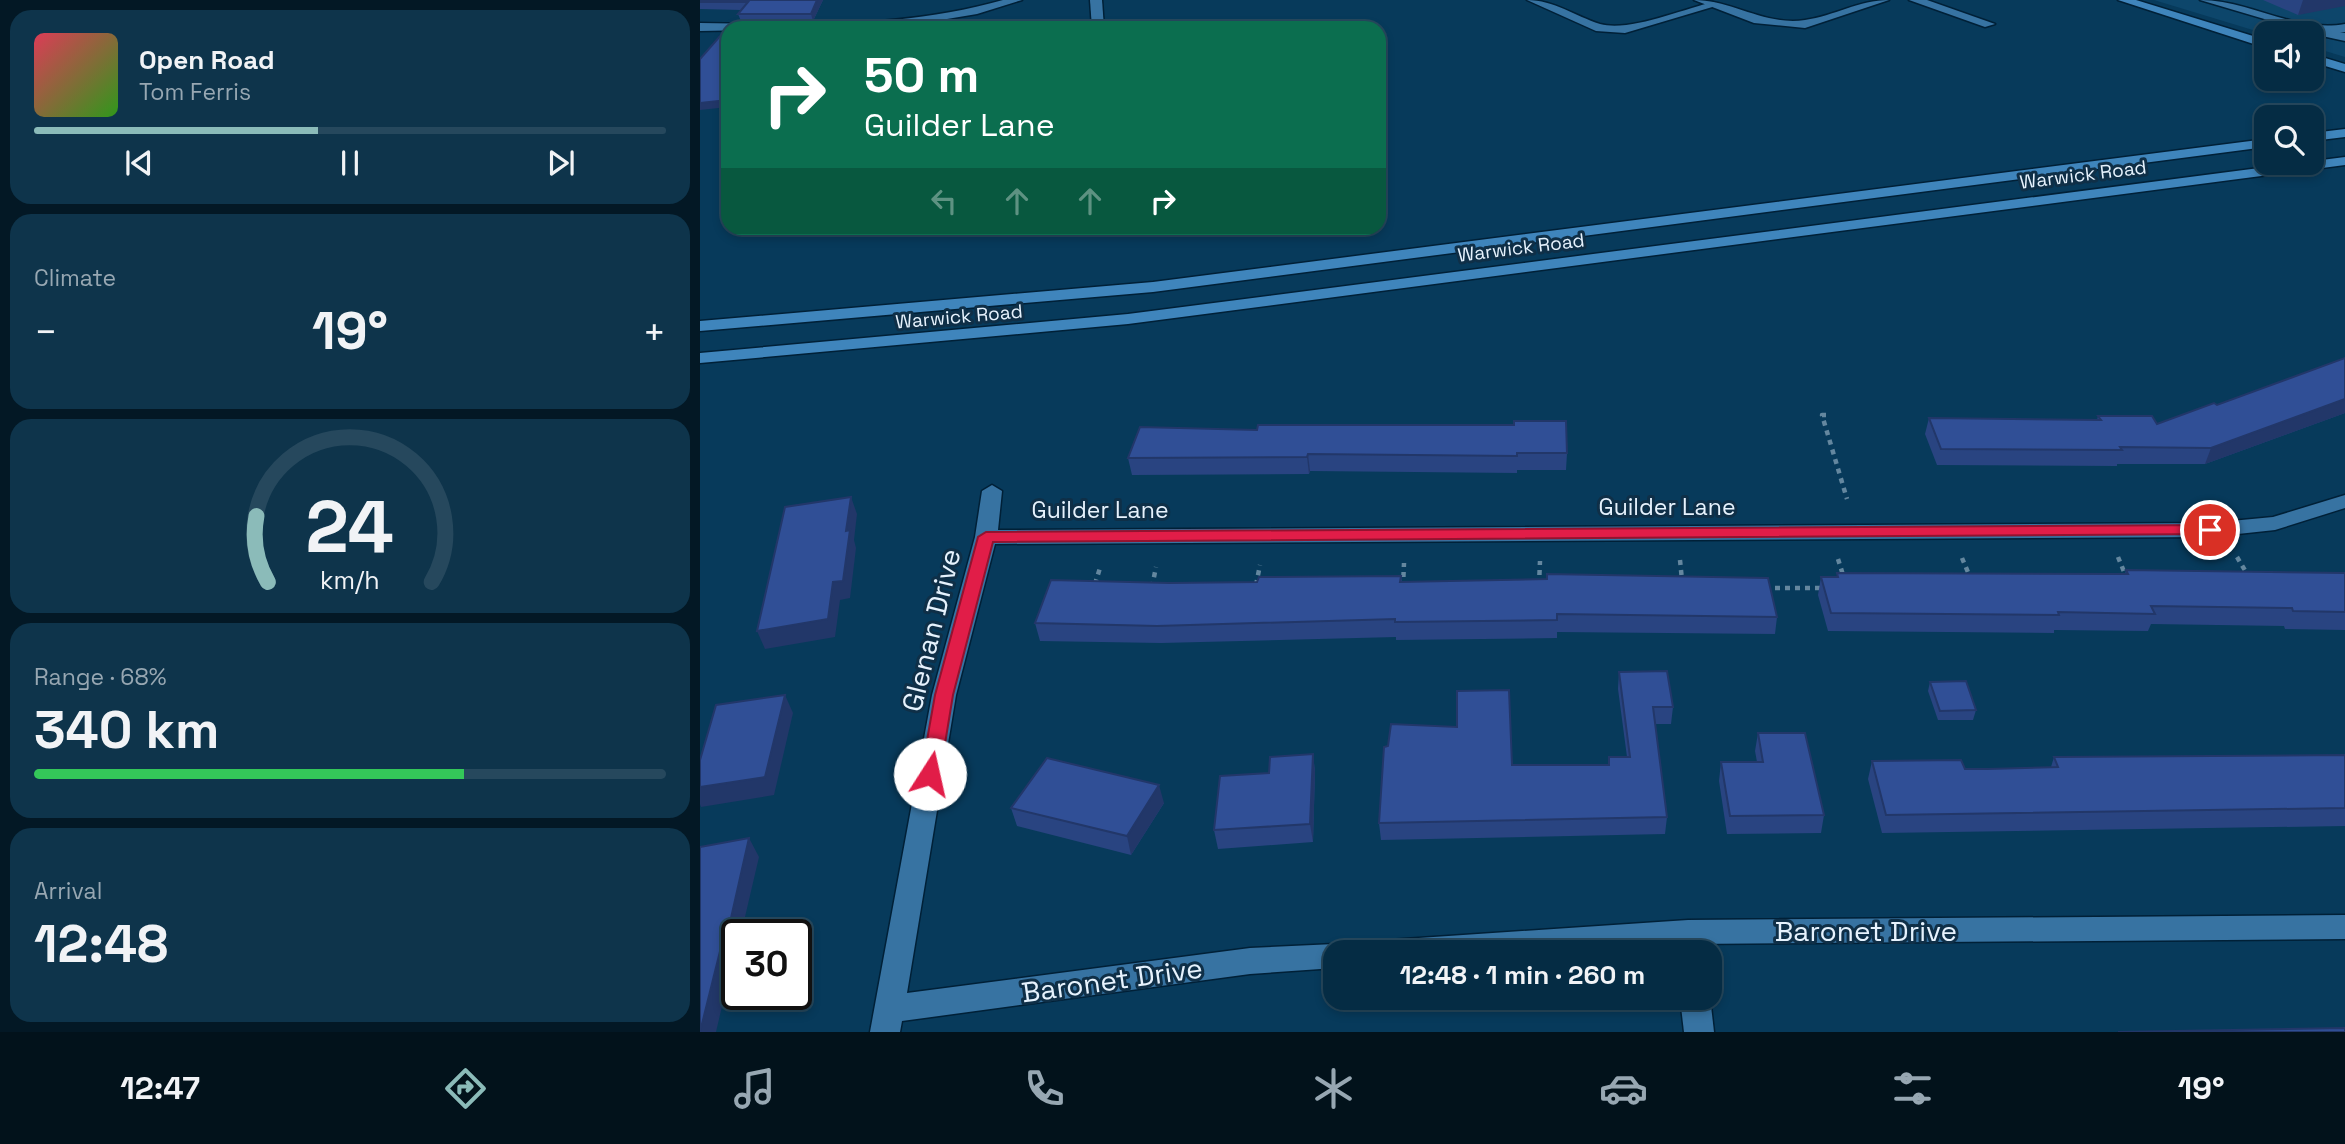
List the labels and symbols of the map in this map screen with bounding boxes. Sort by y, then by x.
street label: Warwick Road [2018,154,2148,195]
street label: Warwick Road [1456,227,1586,268]
street label: Warwick Road [894,298,1024,335]
street label: Guilder Lane [1598,492,1736,522]
street label: Guilder Lane [1031,495,1169,525]
pin [2180,500,2240,560]
street label: Glenan Drive [893,545,969,715]
position arrow [893,737,967,811]
street label: Baronet Drive [1775,913,1957,949]
speed limit sign: 30 [721,919,812,1010]
street label: Baronet Drive [1019,949,1205,1011]

